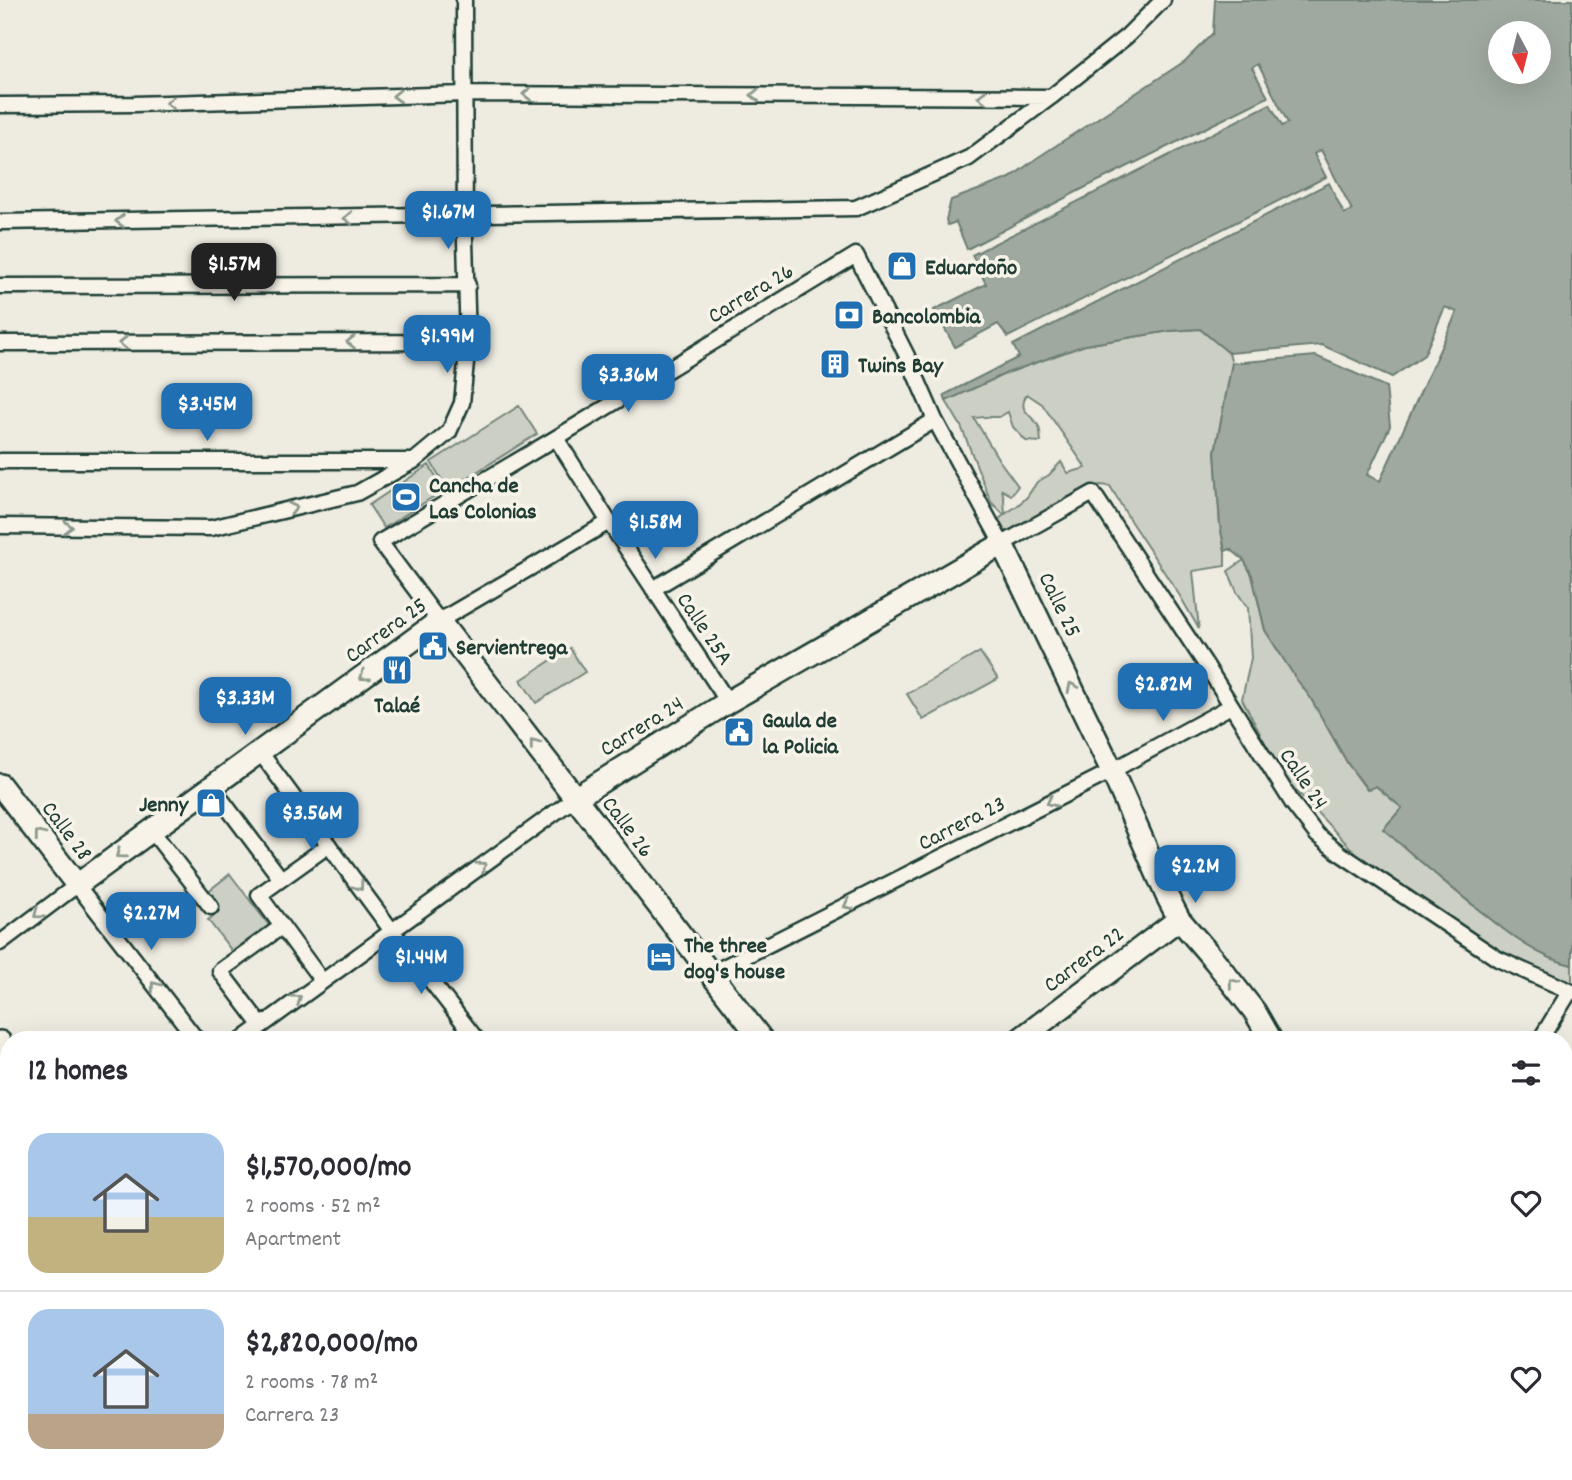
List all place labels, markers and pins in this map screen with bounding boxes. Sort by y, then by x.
pin: $1.67M [391,191,505,251]
pin: $1.57M [177,244,291,303]
shop icon: Eduardoño [885,249,919,283]
place label: Eduardoño [925,253,1017,286]
bank icon: Bancolombia [832,298,866,332]
place label: Bancolombia [872,302,981,335]
pin: $1.99M [390,316,504,375]
building icon: Twins Bay [818,347,852,381]
place label: Twins Bay [858,351,944,384]
pin: $3.36M [571,354,685,414]
pin: $3.45M [150,384,264,443]
place label: Cancha de Las Colonias [429,471,537,530]
sports icon: Cancha de Las Colonias [389,480,423,514]
pin: $1.58M [598,502,712,561]
public building icon: Servientrega [416,629,450,663]
place label: Servientrega [456,633,569,666]
restaurant icon: Talaé [380,653,414,687]
pin: $2.82M [1106,664,1220,723]
pin: $3.33M [188,678,302,737]
place label: Talaé [374,691,420,724]
place label: Gaula de la Policia [762,706,839,765]
public building icon: Gaula de la Policia [722,715,756,749]
shop icon: Jenny [194,786,228,820]
place label: Jenny [139,790,190,823]
pin: $3.56M [255,792,369,852]
pin: $2.2M [1146,846,1244,905]
pin: $2.27M [94,892,208,952]
place label: The three dog's house [684,931,785,990]
pin: $1.44M [364,936,478,996]
hotel icon: The three dog's house [644,940,678,974]

